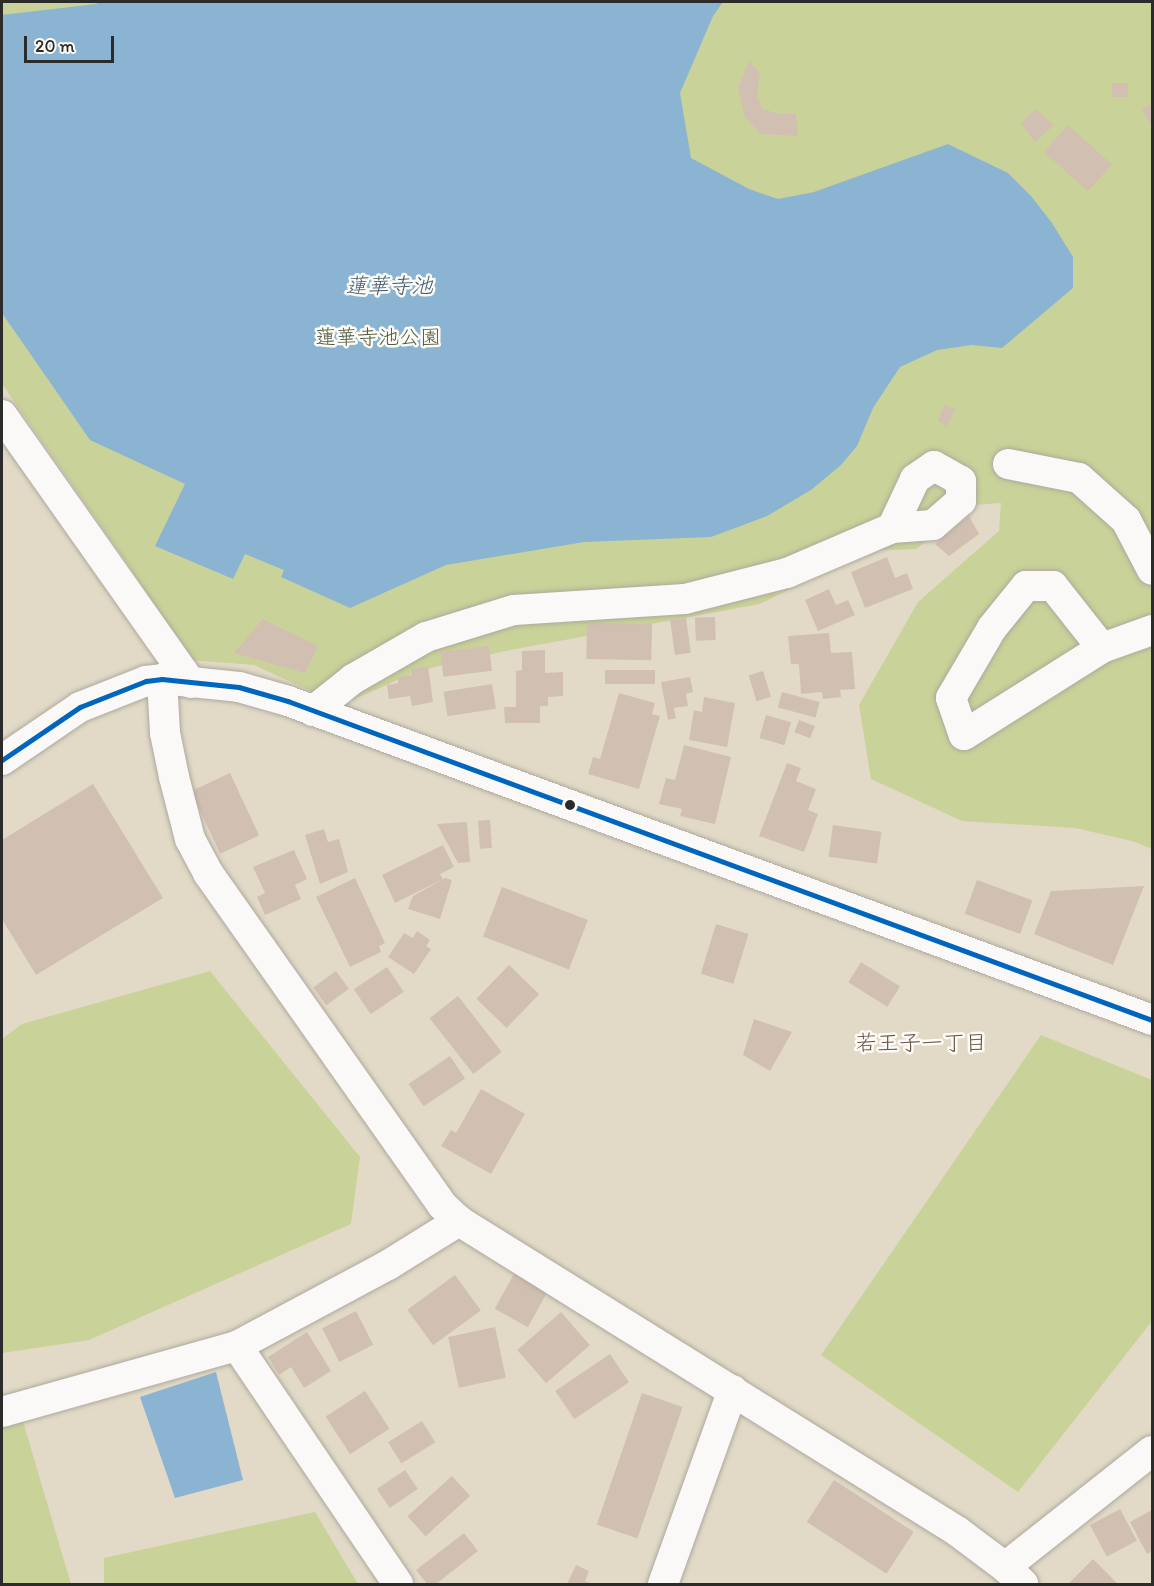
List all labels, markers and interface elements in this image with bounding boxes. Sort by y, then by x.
scale bar [27,24,117,62]
text: 20 m [35,35,75,57]
water label: 蓮華寺池 [345,273,433,299]
park label: 蓮華寺池公園 [315,324,441,350]
unlabelled marker [564,799,576,811]
district label: 若王子一丁目 [855,1030,987,1056]

